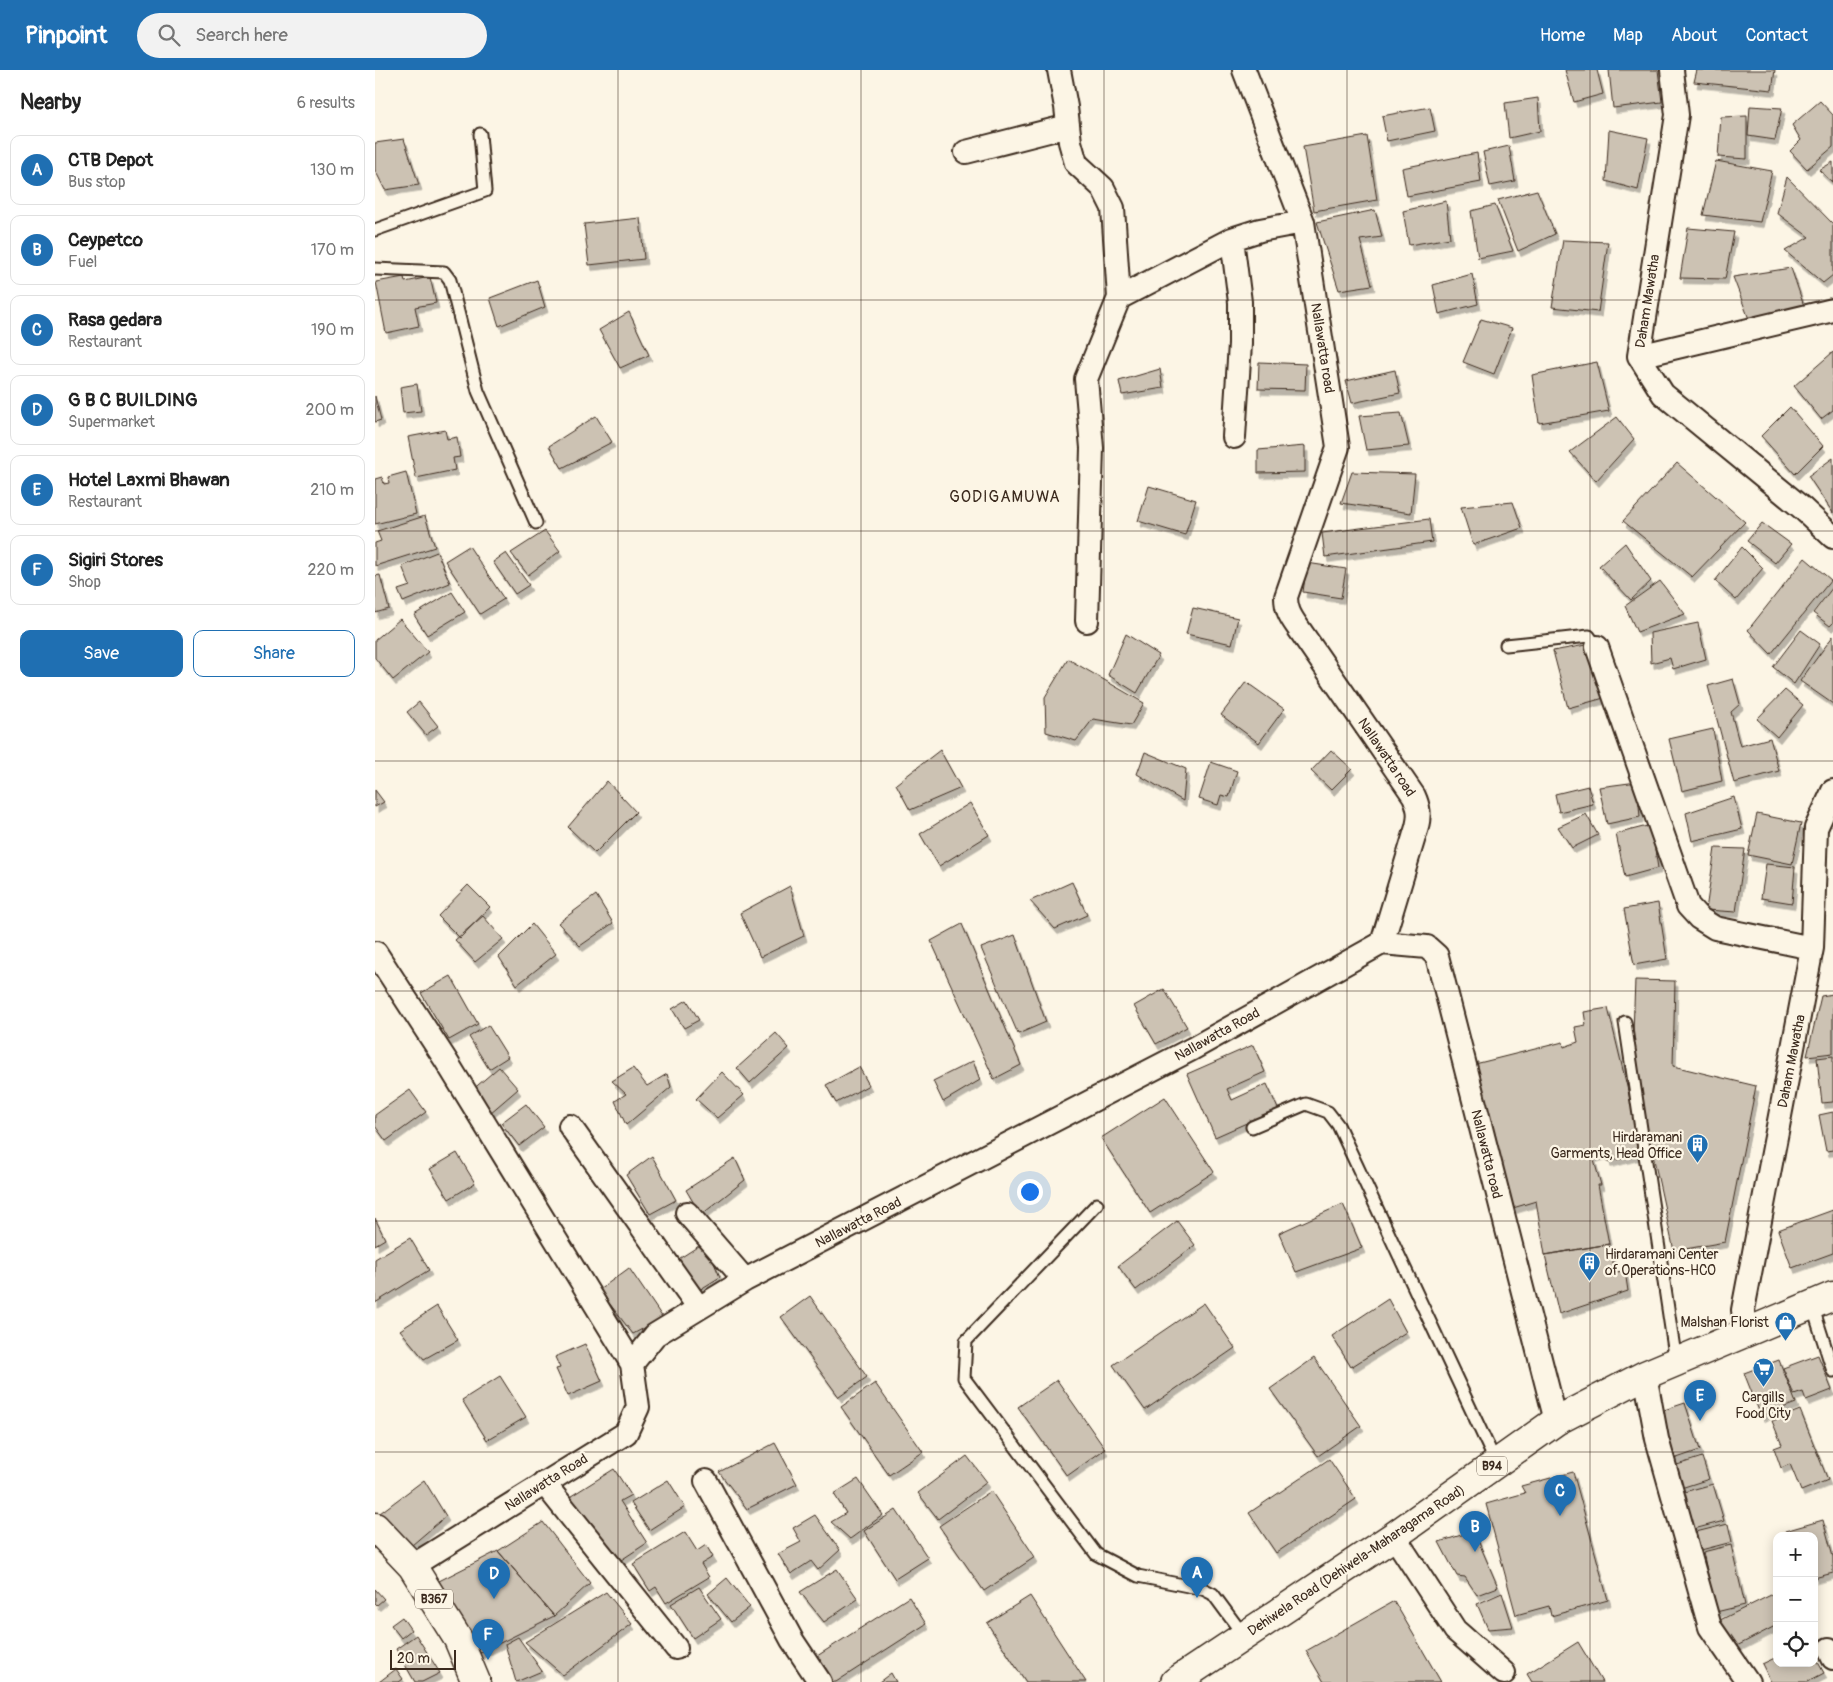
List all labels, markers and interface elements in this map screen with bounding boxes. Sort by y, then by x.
search box [137,13,487,58]
text: Pinpoint [25,21,107,50]
icon: search [155,21,183,49]
text: Search here [195,23,288,47]
text: Home [1540,24,1585,47]
text: Map [1613,24,1643,47]
text: About [1671,24,1717,47]
text: Contact [1745,24,1808,47]
text: Nearby [20,89,81,116]
text: 6 results [297,93,355,113]
text: CTB Depot [68,148,153,172]
text: A [32,160,42,180]
text: 130 m [310,160,354,180]
text: Bus stop [68,172,126,192]
text: Ceypetco [68,228,143,252]
text: B [32,240,42,260]
text: 170 m [311,240,354,260]
text: Fuel [68,252,97,272]
street label: Daham Mawatha [1632,253,1663,349]
street label: Nallawatta road [1307,302,1338,395]
text: Rasa gedara [68,308,162,332]
text: C [32,320,42,340]
text: 190 m [311,320,354,340]
text: Restaurant [68,332,142,352]
text: G B C BUILDING [68,388,198,412]
text: D [32,400,42,420]
text: 200 m [306,400,354,420]
text: Supermarket [68,412,155,432]
text: Hotel Laxmi Bhawan [68,468,230,492]
text: E [33,480,41,500]
text: 210 m [310,480,354,500]
district label: GODIGAMUWA [949,487,1061,507]
text: Restaurant [68,492,142,512]
text: Sigiri Stores [68,548,163,572]
text: F [32,560,42,580]
text: 220 m [308,560,354,580]
text: Shop [68,572,101,592]
button: Save [20,630,183,677]
button: Share [193,630,355,677]
street label: Nallawatta road [1354,715,1419,800]
street label: Nallawatta Road [1172,1004,1263,1065]
street label: Daham Mawatha [1774,1013,1809,1109]
street label: Nallawatta road [1467,1108,1506,1201]
place label: Hirdaramani Garments, Head Office [1550,1129,1683,1162]
building icon: Hirdaramani Garments, Head Office [1686,1133,1710,1164]
your location [1017,1179,1043,1205]
street label: Nallawatta Road [812,1193,904,1251]
place label: Hirdaramani Center of Operations-HCO [1605,1246,1719,1279]
building icon: Hirdaramani Center of Operations-HCO [1577,1250,1601,1281]
shop icon: Malshan Florist [1773,1310,1797,1341]
place label: Malshan Florist [1681,1314,1769,1331]
supermarket icon: Cargills Food City [1751,1357,1775,1388]
pin: E [1684,1380,1716,1421]
place label: Cargills Food City [1735,1389,1791,1422]
street label: Nallawatta Road [502,1450,591,1515]
road number: B94 [1477,1456,1507,1475]
pin: C [1544,1475,1576,1516]
street label: Dehiwela Road (Dehiwela-Maharagama Road) [1244,1481,1468,1640]
pin: B [1459,1511,1491,1552]
map controls [1773,1532,1818,1667]
button: + [1773,1532,1818,1577]
pin: A [1181,1557,1213,1598]
pin: D [478,1558,510,1599]
button: − [1773,1577,1818,1622]
road number: B367 [415,1590,453,1608]
pin: F [472,1619,504,1660]
button: locate [1773,1622,1818,1667]
scale bar [390,1647,456,1670]
text: 20 m [397,1650,430,1667]

